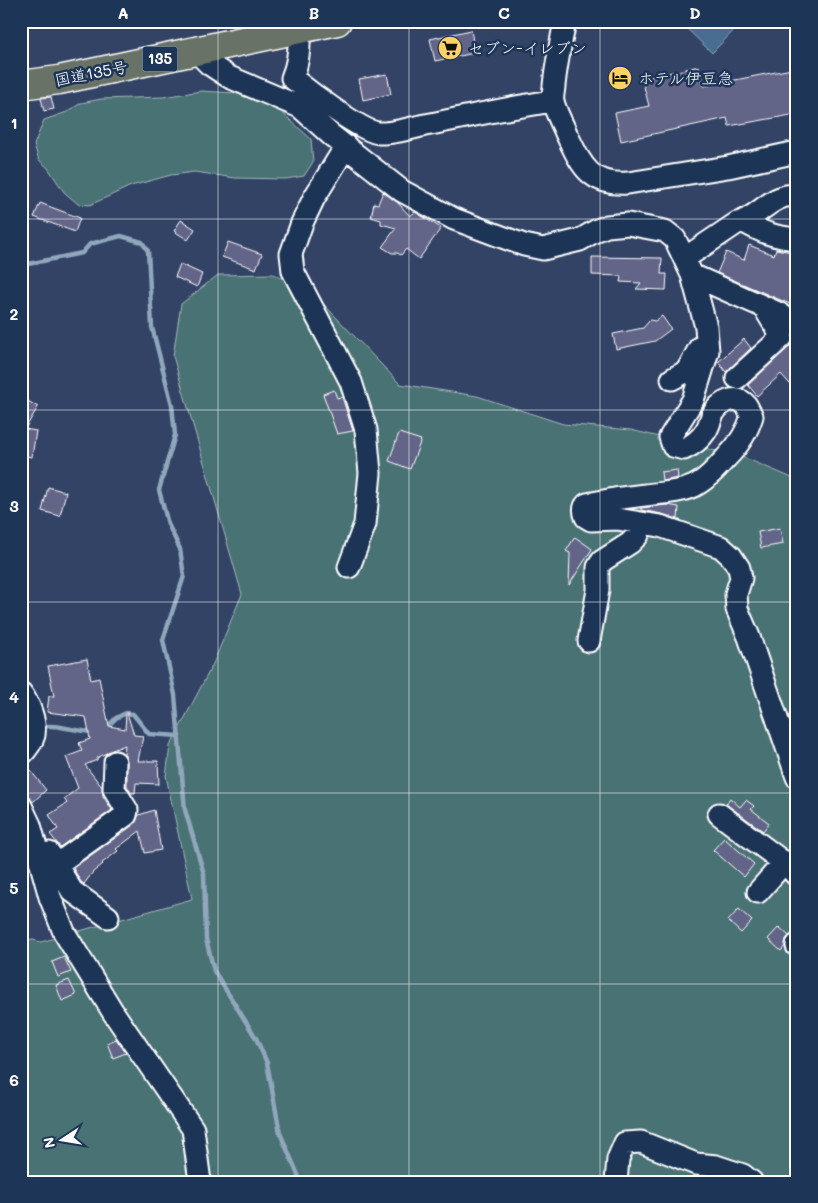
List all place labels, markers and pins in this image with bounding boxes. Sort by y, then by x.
supermarket icon: セブン-イレブン [437,35,463,61]
place label: セブン-イレブン [468,37,587,58]
hotel icon: ホテル伊豆急 [607,65,633,91]
place label: ホテル伊豆急 [638,67,733,88]

